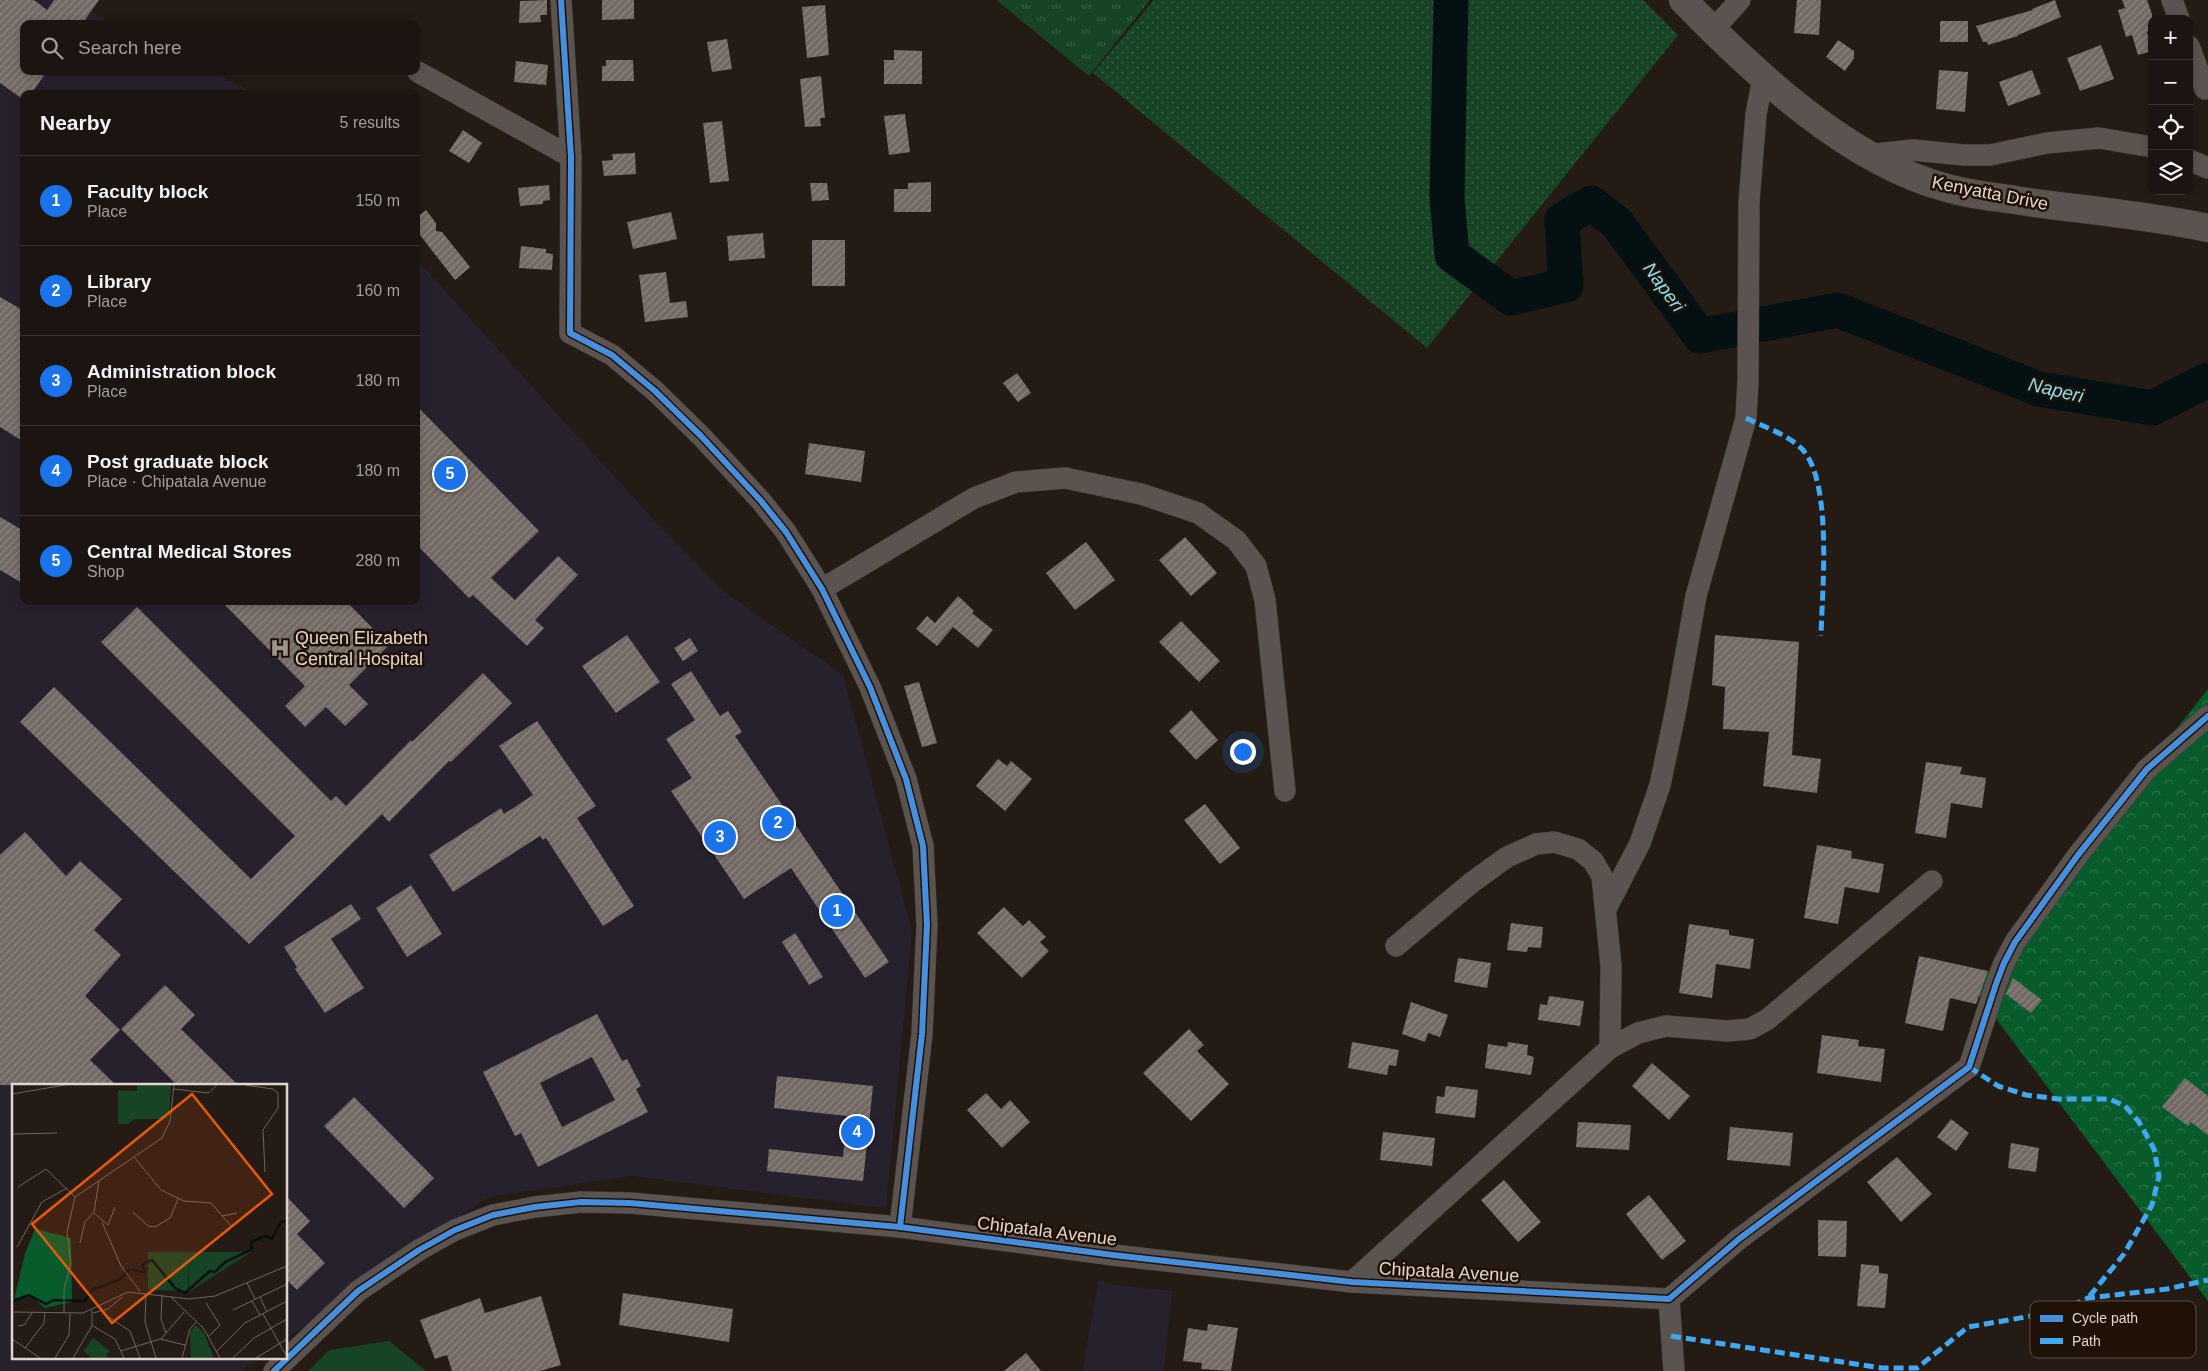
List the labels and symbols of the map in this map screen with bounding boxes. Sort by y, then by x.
street label: Kenyatta Drive [1930,172,2050,214]
water label: Naperi [1639,258,1689,316]
water label: Naperi [2026,373,2086,407]
pin: 5 [434,455,466,493]
place label: Queen Elizabeth Central Hospital [295,628,428,669]
hospital icon: Queen Elizabeth Central Hospital [269,637,291,659]
your location [1230,739,1256,765]
pin: 2 [762,804,794,842]
pin: 3 [704,818,736,856]
pin: 1 [821,892,853,930]
inset map [12,1084,288,1358]
pin: 4 [841,1113,873,1151]
street label: Chipatala Avenue [976,1212,1118,1250]
street label: Chipatala Avenue [1378,1258,1520,1286]
legend [2030,1301,2196,1358]
text: Cycle path [2072,1310,2138,1326]
text: Path [2072,1333,2101,1349]

